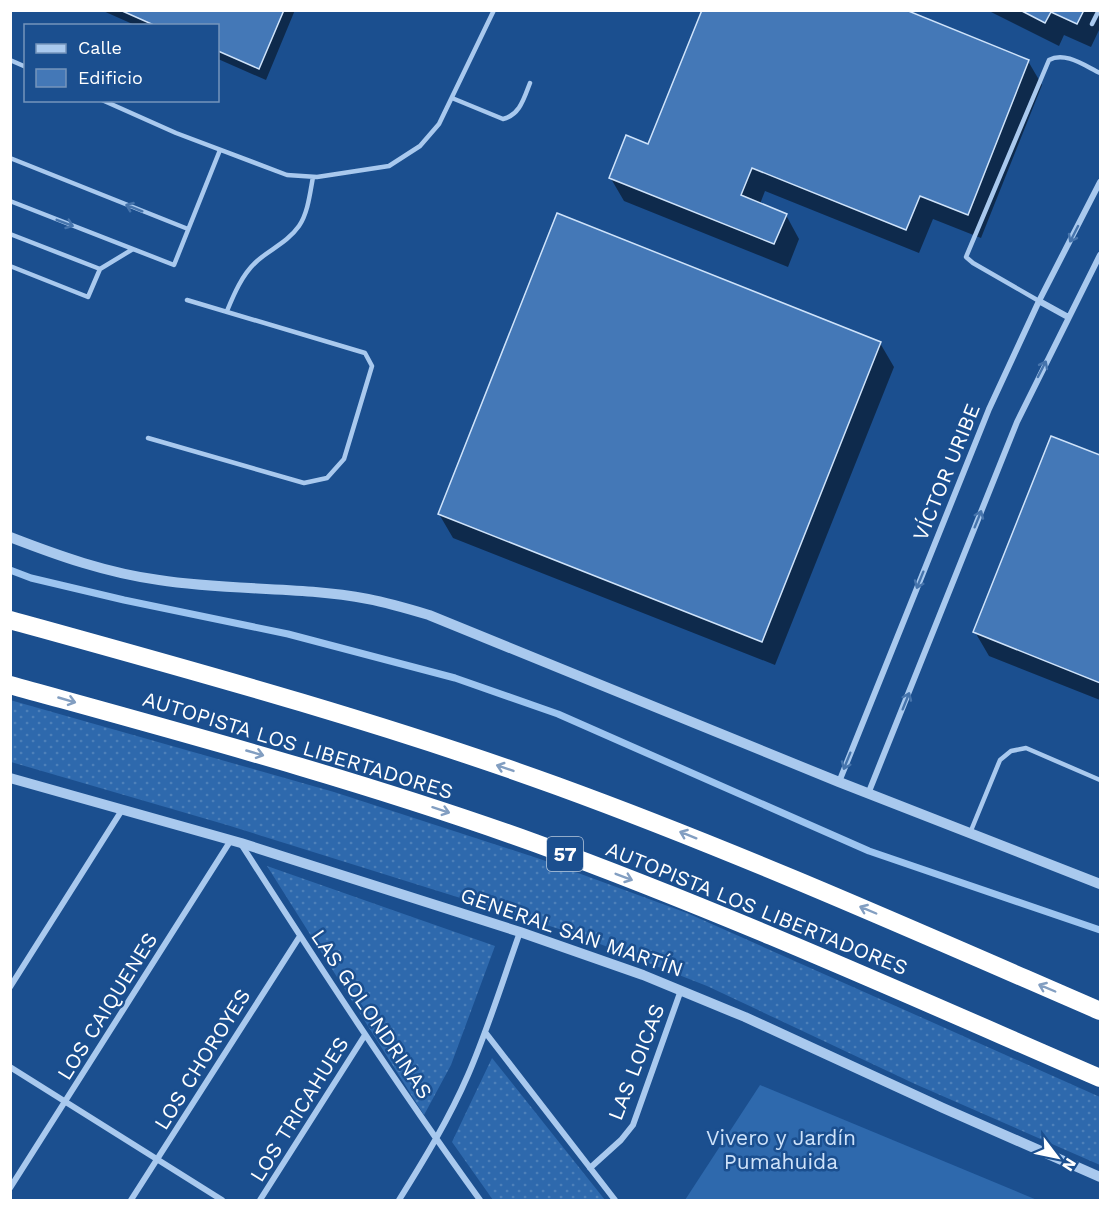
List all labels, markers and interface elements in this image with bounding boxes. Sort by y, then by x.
legend [24,24,219,102]
text: Calle [78,37,122,58]
text: Edificio [78,67,143,88]
one-way arrow [125,201,144,212]
one-way arrow [55,218,74,229]
one-way arrow [1068,224,1079,242]
one-way arrow [1036,361,1048,378]
street label: VÍCTOR URIBE [907,400,985,544]
one-way arrow [973,511,984,529]
one-way arrow [914,571,925,589]
street label: AUTOPISTA LOS LIBERTADORES [140,686,456,804]
one-way arrow [901,692,912,710]
one-way arrow [57,695,76,706]
one-way arrow [245,748,264,759]
one-way arrow [841,752,852,770]
one-way arrow [496,762,515,773]
one-way arrow [431,806,450,817]
one-way arrow [679,829,698,840]
street label: AUTOPISTA LOS LIBERTADORES [602,836,912,980]
road number: 57 [547,837,583,871]
one-way arrow [615,872,633,883]
street label: GENERAL SAN MARTÍN [457,882,687,982]
one-way arrow [859,904,877,915]
street label: LAS GOLONDRINAS [306,925,438,1103]
street label: LOS CAIQUENES [52,928,162,1084]
one-way arrow [1038,981,1056,993]
street label: LOS CHOROYES [149,984,255,1134]
street label: LAS LOICAS [602,1000,670,1124]
street label: LOS TRICAHUES [244,1032,354,1186]
park label: Vivero y Jardín Pumahuida [706,1125,856,1174]
north arrow [1027,1127,1087,1187]
text: N [1058,1155,1080,1175]

